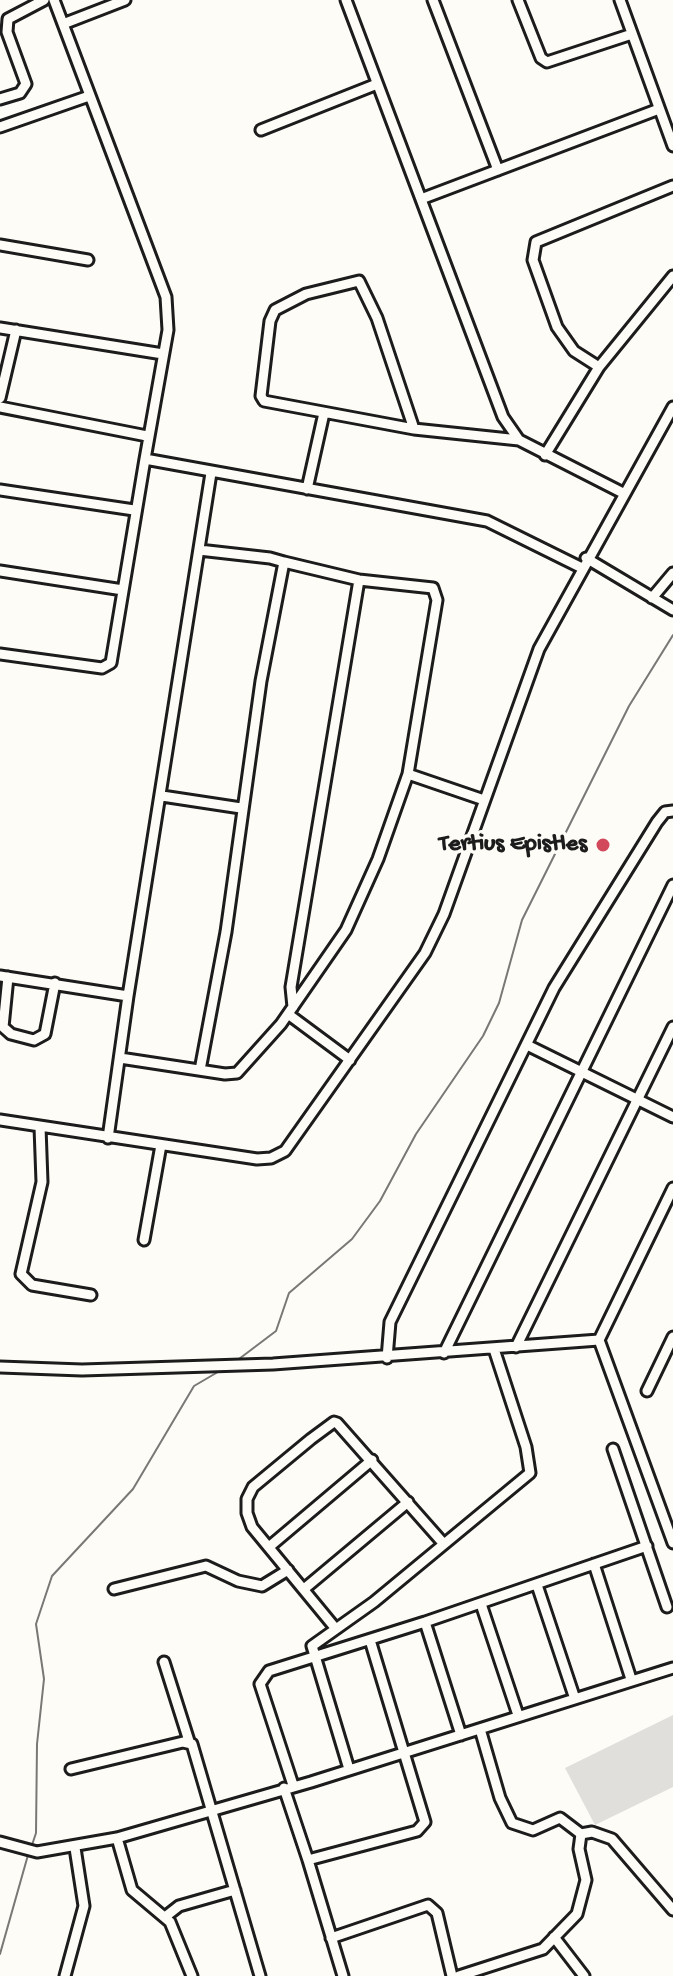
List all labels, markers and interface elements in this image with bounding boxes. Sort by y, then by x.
place label: Tertius Epistles [439,831,587,859]
marker: Tertius Epistles [594,836,612,854]

